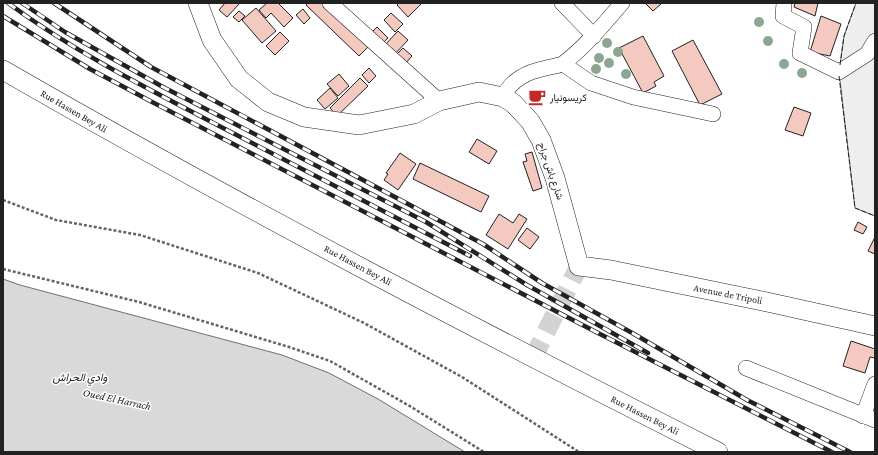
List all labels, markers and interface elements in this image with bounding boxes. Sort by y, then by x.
cafe icon: كريسونيار [527,87,547,107]
street label: Rue Hassen Bey Ali [39,88,110,135]
place label: كريسونيار [549,92,587,104]
street label: شارع باش جراح [535,141,566,202]
street label: Rue Hassen Bey Ali [322,243,394,288]
street label: Avenue de Tripoli [693,282,764,306]
water label: وادي الحراش [53,371,108,386]
water label: Oued El Harrach [82,386,152,412]
street label: Rue Hassen Bey Ali [609,393,681,437]

